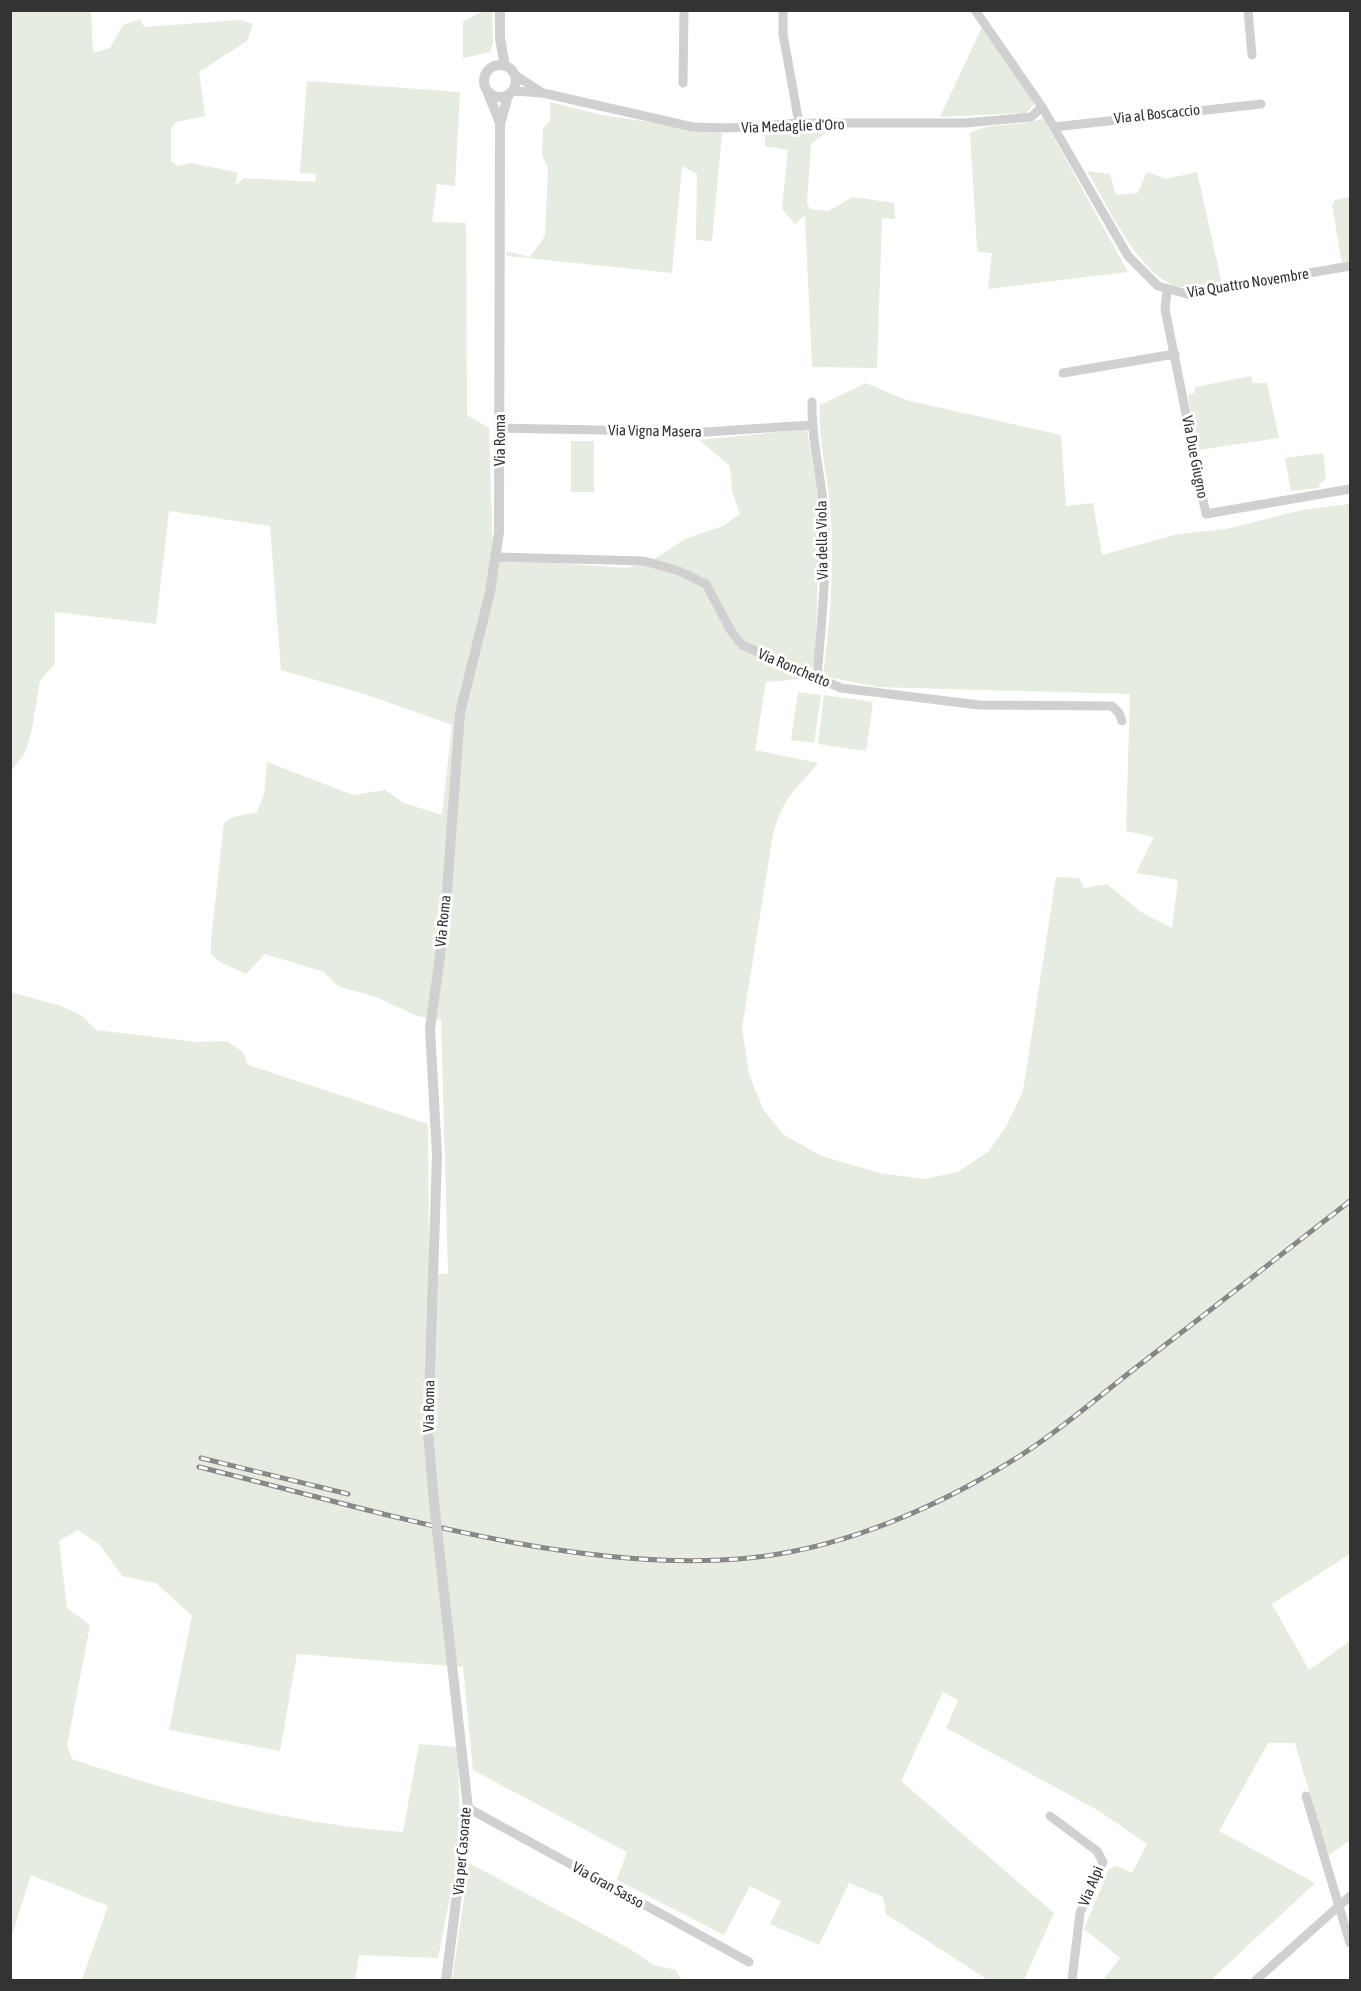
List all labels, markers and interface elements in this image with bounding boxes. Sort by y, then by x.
street label: Via al Boscaccio [1113,101,1201,126]
street label: Via Medaglie d'Oro [741,115,845,136]
street label: Via Quattro Novembre [1186,264,1310,301]
street label: Via Roma [491,414,508,466]
street label: Via Due Giugno [1179,414,1212,500]
street label: Via Vigna Masera [608,421,702,440]
street label: Via della Viola [812,500,831,580]
street label: Via Ronchetto [756,645,833,690]
street label: Via Roma [431,894,454,948]
street label: Via Roma [420,1380,437,1432]
street label: Via per Casorate [449,1806,474,1896]
street label: Via Gran Sasso [570,1858,647,1911]
street label: Via Alpi [1075,1863,1106,1908]

